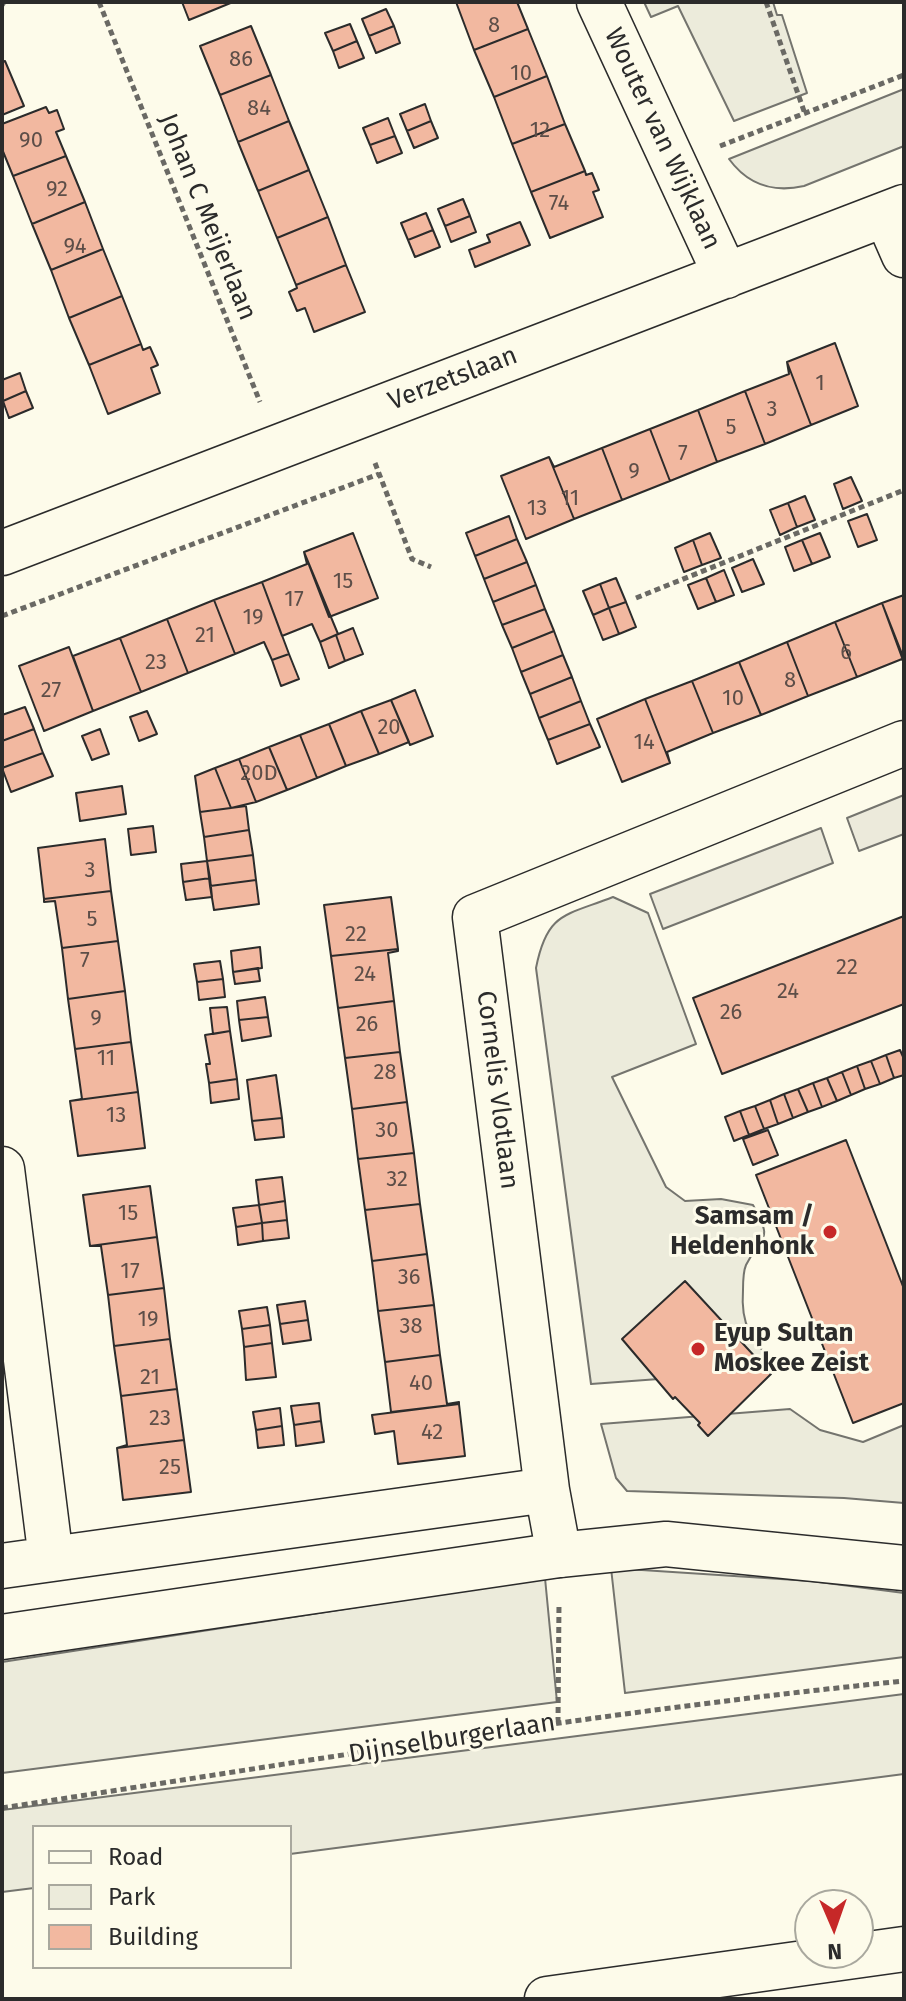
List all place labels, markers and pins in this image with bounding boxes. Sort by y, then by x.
place label: Samsam / Heldenhonk [670,1201,814,1262]
marker: Samsam / Heldenhonk [821,1223,839,1241]
place label: Eyup Sultan Moskee Zeist [714,1318,869,1380]
marker: Eyup Sultan Moskee Zeist [689,1340,707,1358]

